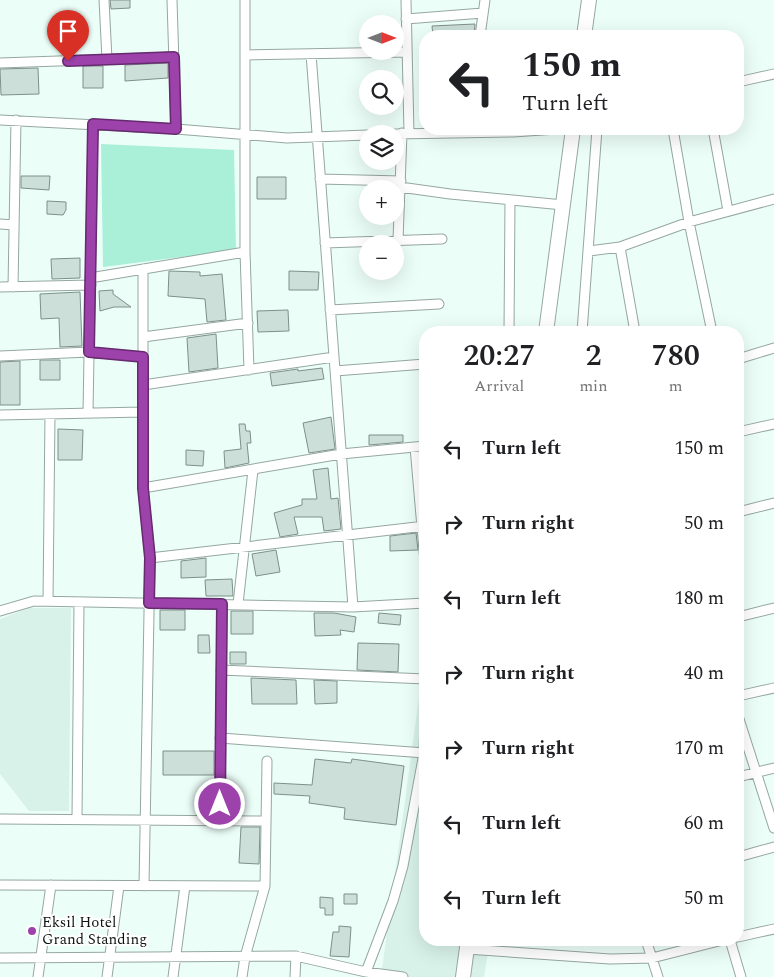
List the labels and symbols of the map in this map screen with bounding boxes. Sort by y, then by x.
pin [47,10,89,61]
north arrow [359,15,404,60]
position arrow [193,777,245,829]
place label: Eksil Hotel Grand Standing [42,911,147,951]
marker: Eksil Hotel Grand Standing [26,925,38,937]

